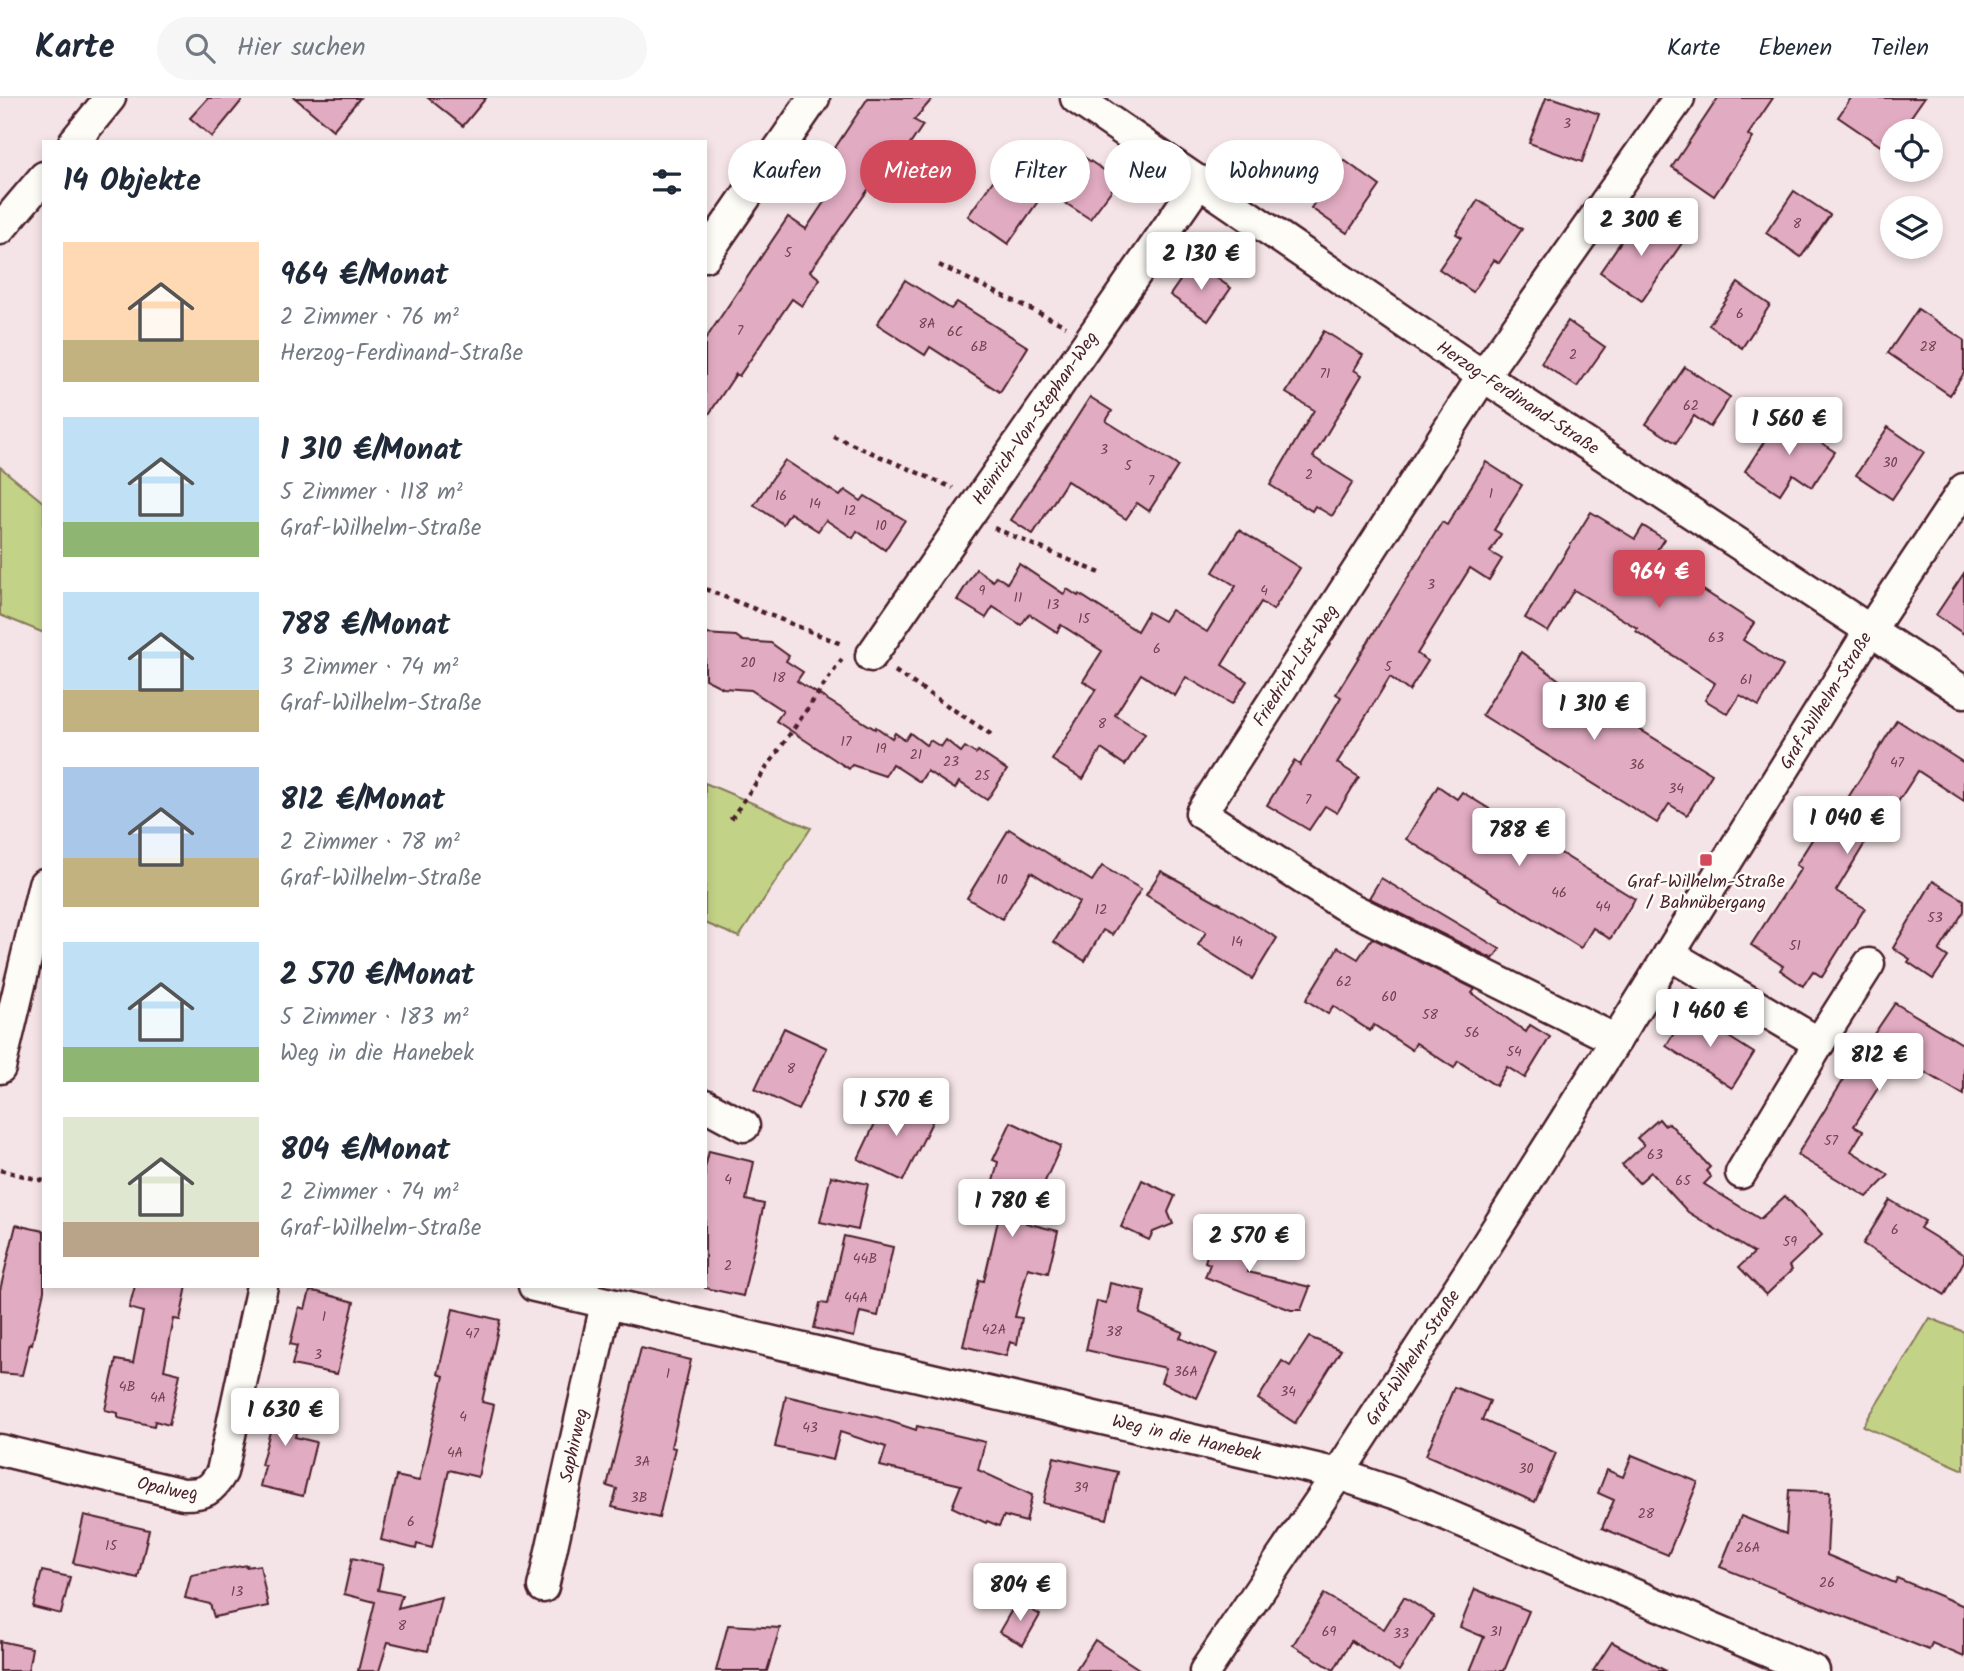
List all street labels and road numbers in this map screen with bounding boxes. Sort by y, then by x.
street label: Heinrich-Von-Stephan-Weg [965,326,1106,511]
street label: Herzog-Ferdinand-Straße [1430,334,1605,463]
street label: Friedrich-List-Weg [1246,599,1346,733]
street label: Graf-Wilhelm-Straße [1772,626,1880,776]
street label: Graf-Wilhelm-Straße [1358,1284,1468,1432]
street label: Saphirweg [552,1406,597,1485]
street label: Weg in die Hanebek [1109,1407,1264,1470]
street label: Opalweg [134,1469,199,1509]

